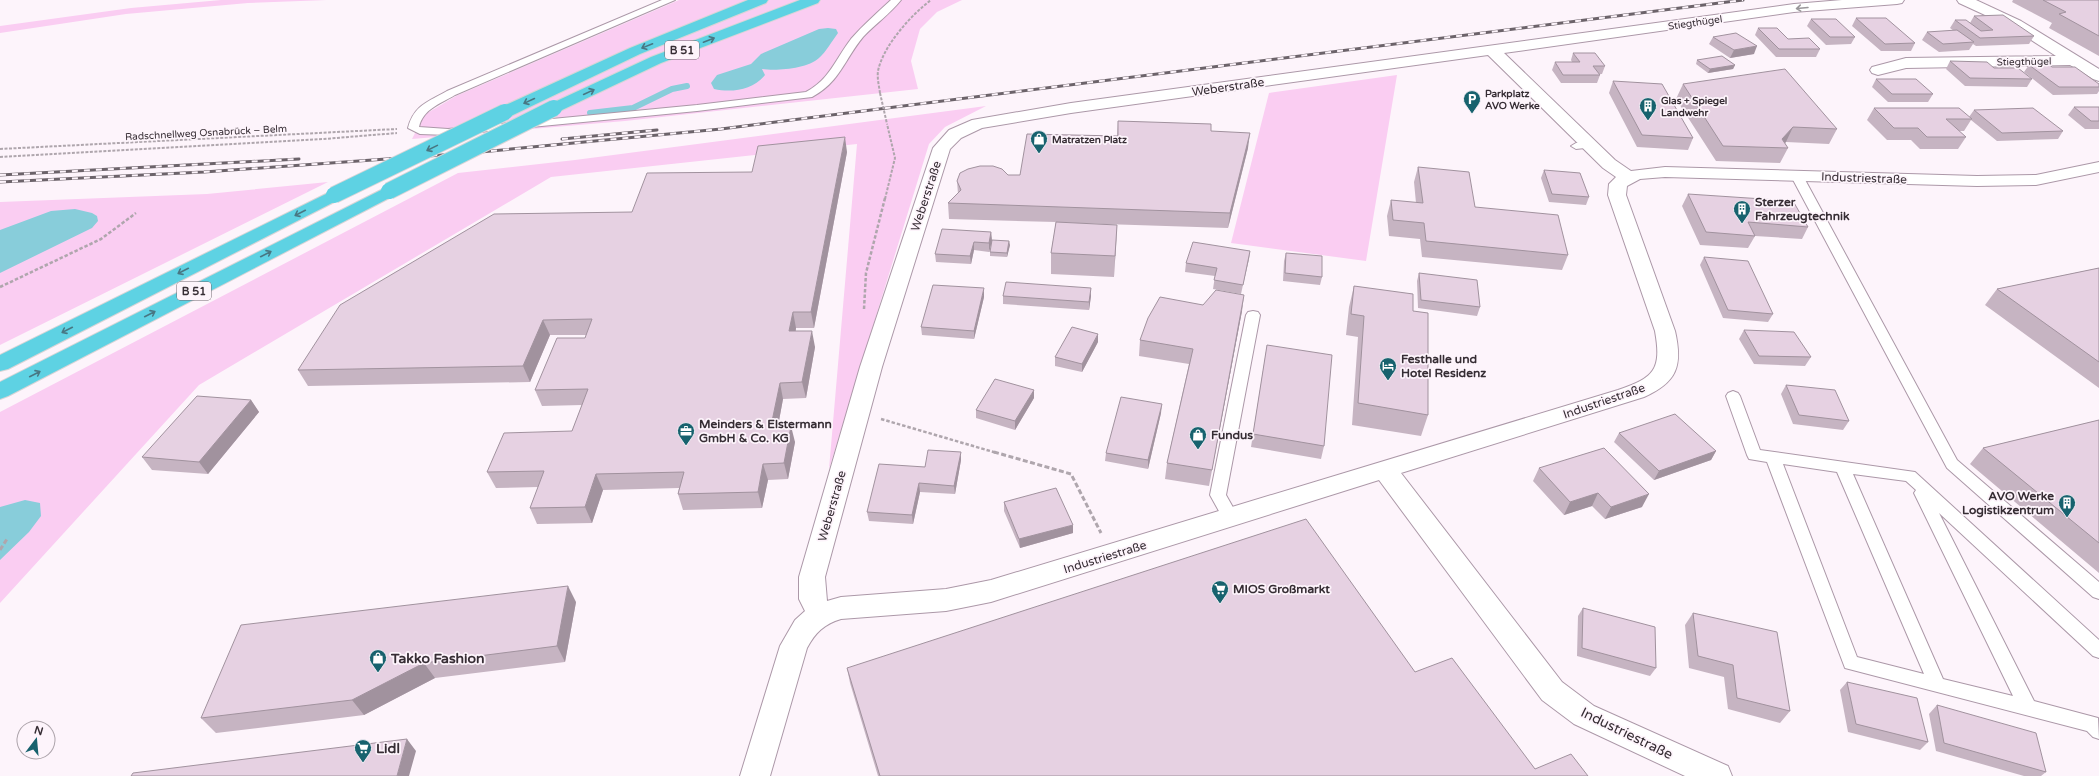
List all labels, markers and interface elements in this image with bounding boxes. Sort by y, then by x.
one-way arrow [1796,4,1809,11]
street label: Stiegthügel [1667,13,1723,33]
one-way arrow [702,35,714,43]
road number: B 51 [665,41,699,59]
one-way arrow [641,43,653,51]
street label: Stiegthügel [1997,56,2051,68]
street label: Weberstraße [1191,75,1265,99]
one-way arrow [583,88,595,95]
place label: Parkplatz AVO Werke [1485,88,1540,112]
parking icon: Parkplatz AVO Werke [1462,89,1482,114]
place label: Glas + Spiegel Landwehr [1661,95,1727,119]
building icon: Glas + Spiegel Landwehr [1638,96,1658,121]
one-way arrow [523,98,535,105]
street label: Radschnellweg Osnabrück – Belm [125,123,287,143]
shop icon: Matratzen Platz [1029,129,1049,154]
place label: Matratzen Platz [1052,134,1127,146]
one-way arrow [426,145,438,152]
street label: Weberstraße [908,159,944,233]
street label: Industriestraße [1821,170,1907,187]
place label: Sterzer Fahrzeugtechnik [1755,195,1850,224]
building icon: Sterzer Fahrzeugtechnik [1732,199,1752,224]
one-way arrow [294,210,306,217]
one-way arrow [260,250,272,258]
one-way arrow [178,268,190,276]
road number: B 51 [177,282,211,300]
one-way arrow [144,310,156,317]
one-way arrow [62,327,74,334]
place label: Festhalle und Hotel Residenz [1401,352,1486,380]
hotel icon: Festhalle und Hotel Residenz [1378,356,1398,381]
one-way arrow [28,369,40,377]
street label: Industriestraße [1561,380,1647,422]
place label: Meinders & Elstermann GmbH & Co. KG [699,417,832,445]
office icon: Meinders & Elstermann GmbH & Co. KG [676,421,696,446]
shop icon: Fundus [1188,425,1208,450]
place label: Fundus [1211,428,1253,442]
street label: Weberstraße [815,469,849,543]
place label: AVO Werke Logistikzentrum [1962,489,2054,518]
building icon: AVO Werke Logistikzentrum [2057,493,2077,518]
street label: Industriestraße [1062,538,1148,576]
supermarket icon: MIOS Großmarkt [1210,579,1230,604]
place label: MIOS Großmarkt [1233,582,1330,596]
shop icon: Takko Fashion [368,648,388,673]
place label: Takko Fashion [390,650,485,667]
street label: Industriestraße [1578,704,1676,763]
north arrow [16,720,56,760]
text: N [33,723,45,738]
supermarket icon: Lidl [353,738,373,763]
place label: Lidl [376,740,400,757]

